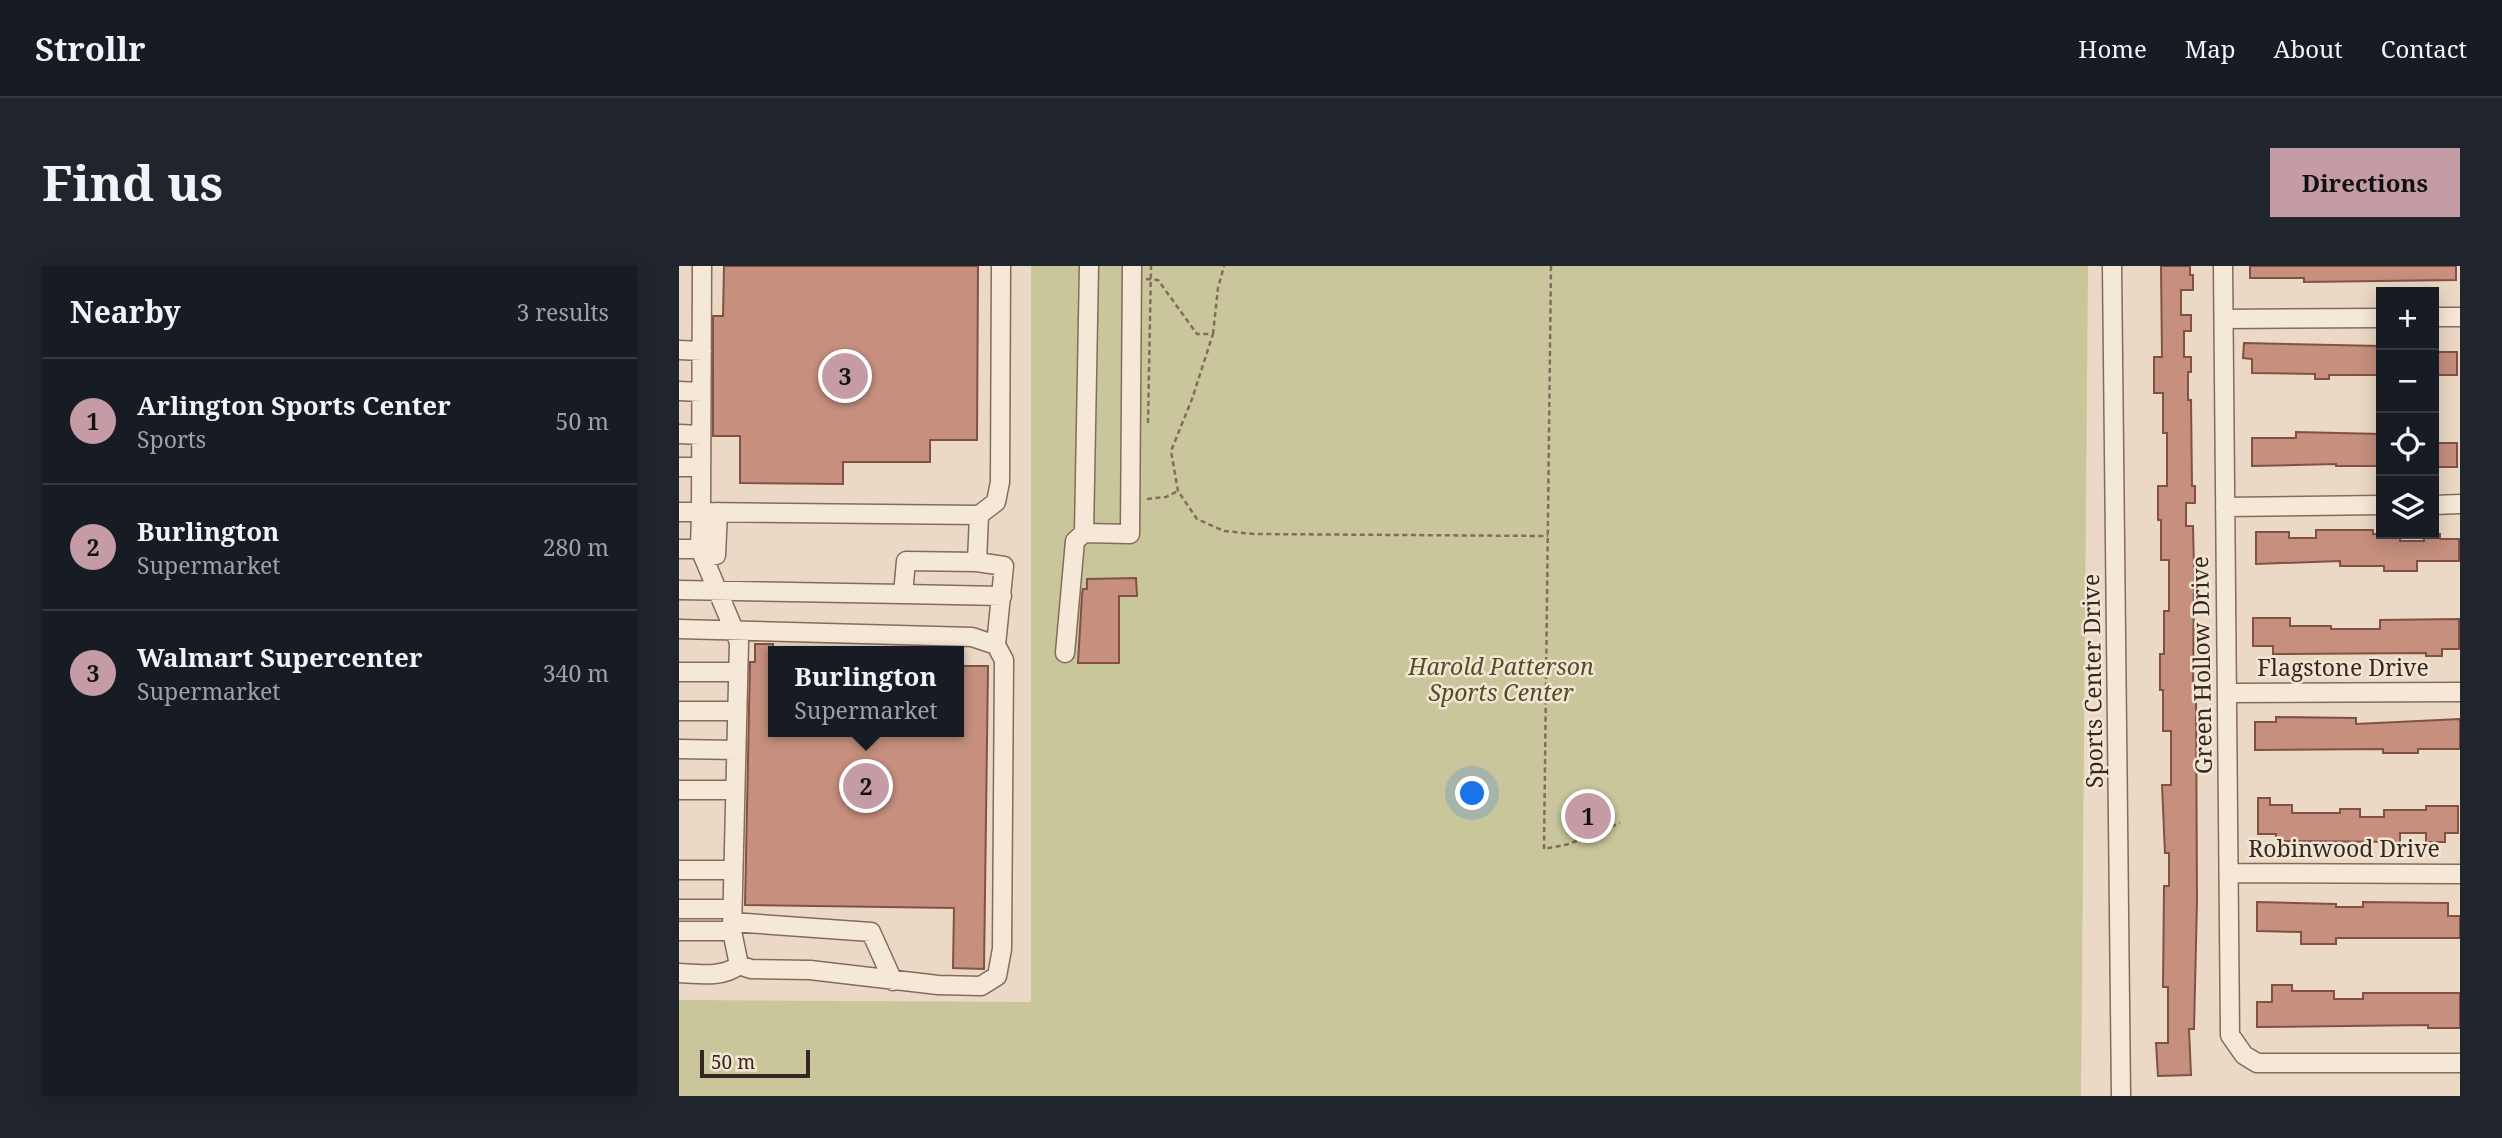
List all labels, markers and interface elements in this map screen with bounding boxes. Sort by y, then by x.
text: Strollr [35,26,145,71]
text: Home [2078,32,2147,65]
text: Map [2185,32,2236,65]
text: About [2274,32,2343,65]
text: Contact [2381,32,2467,65]
button: Directions [2270,148,2460,217]
text: Find us [42,149,223,215]
map controls [2376,287,2439,539]
button: + [2376,287,2439,350]
text: Nearby [70,291,181,332]
text: 3 results [516,296,609,328]
pin: 3 [822,350,868,402]
button: − [2376,350,2439,413]
text: Arlington Sports Center [137,387,451,423]
text: 1 [87,405,100,437]
text: 50 m [556,405,609,437]
button: locate [2376,413,2439,476]
text: Sports [137,423,206,455]
button: layers [2376,476,2439,539]
text: Burlington [137,513,279,549]
text: 2 [87,531,100,563]
text: 280 m [543,531,609,563]
text: Supermarket [137,549,280,581]
street label: Green Hollow Drive [2183,556,2219,774]
street label: Sports Center Drive [2074,574,2110,788]
text: Walmart Supercenter [137,639,423,675]
popup [768,646,964,737]
park label: Harold Patterson Sports Center [1407,650,1594,708]
street label: Flagstone Drive [2257,651,2429,683]
text: 3 [87,657,100,689]
text: 340 m [543,657,609,689]
text: Burlington [794,658,937,694]
text: Supermarket [137,675,280,707]
text: Supermarket [794,694,938,726]
pin: 2 [843,760,889,812]
your location [1455,776,1489,810]
pin: 1 [1565,790,1611,842]
street label: Robinwood Drive [2248,832,2440,864]
scale bar [700,1047,810,1079]
text: 50 m [711,1049,755,1075]

